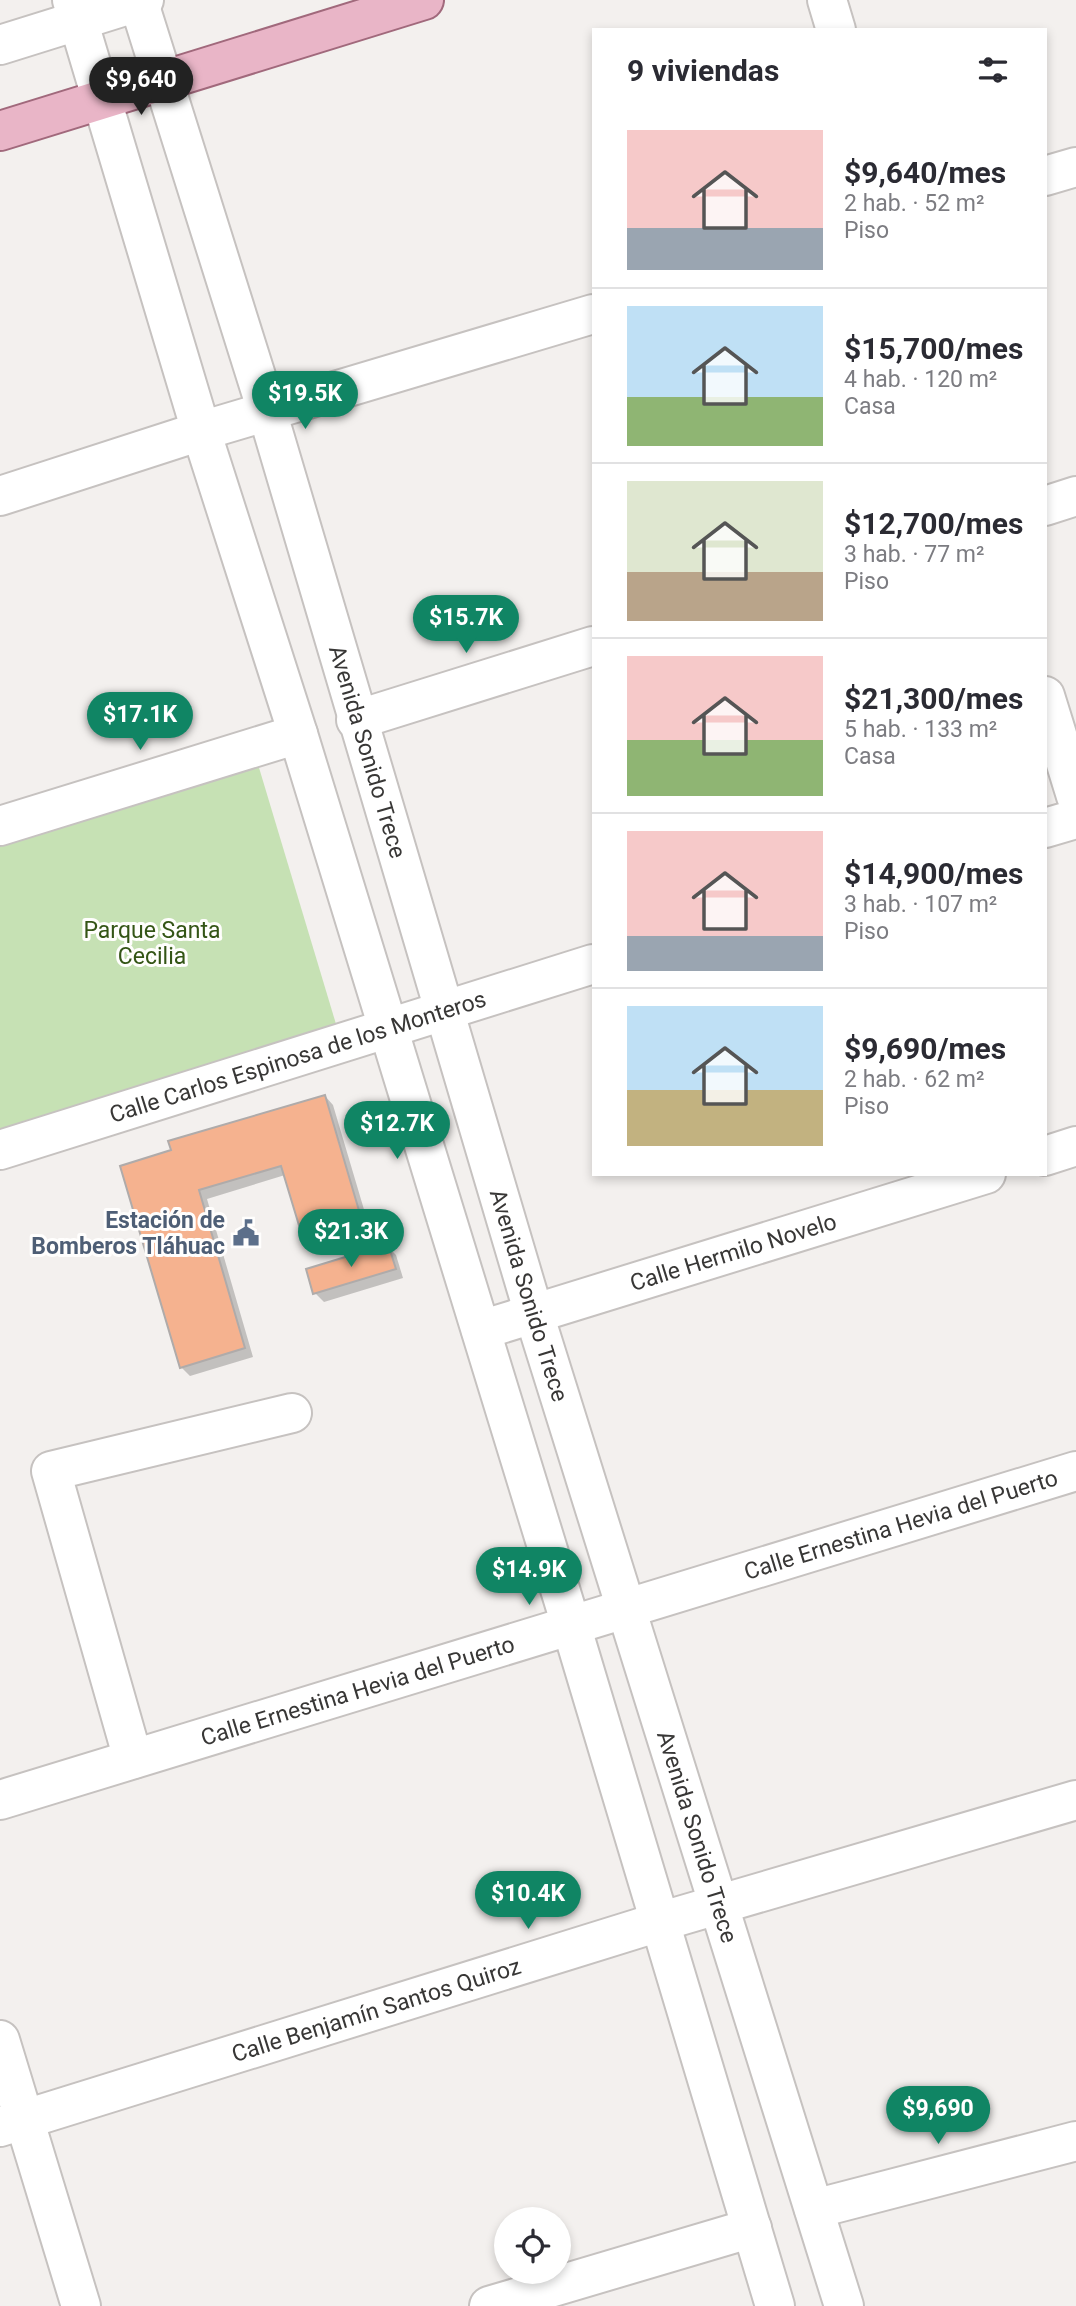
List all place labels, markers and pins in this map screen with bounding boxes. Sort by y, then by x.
pin: $9,640 [84,58,198,117]
pin: $19.5K [248,372,362,431]
pin: $15.7K [409,596,523,655]
pin: $17.1K [83,692,197,752]
pin: $12.7K [340,1102,454,1161]
place label: Estación de Bomberos Tláhuac [31,1207,225,1260]
pin: $21.3K [294,1210,408,1269]
public building icon: Estación de Bomberos Tláhuac [231,1218,261,1248]
pin: $14.9K [472,1548,586,1607]
pin: $10.4K [471,1871,585,1931]
pin: $9,690 [881,2086,995,2146]

